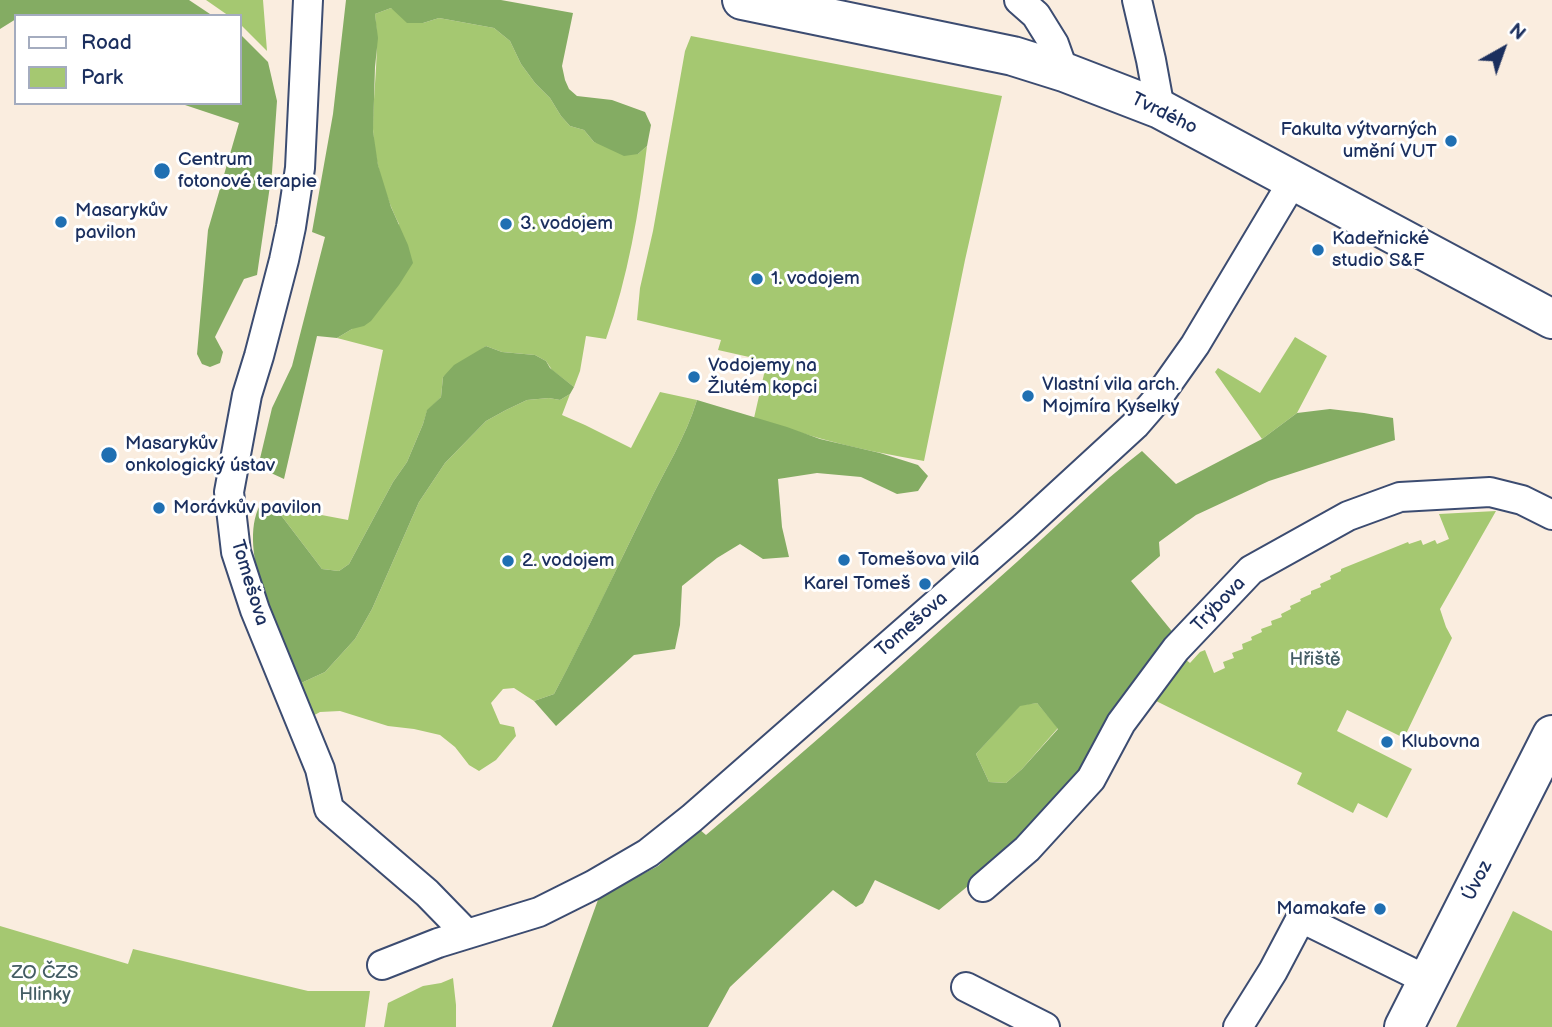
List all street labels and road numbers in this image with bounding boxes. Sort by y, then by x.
street label: Tvrdého [1127,88,1201,140]
street label: Tomešova [225,538,273,628]
street label: Trýbova [1187,573,1251,637]
street label: Tomešova [871,588,953,662]
street label: Úvoz [1458,857,1498,905]

